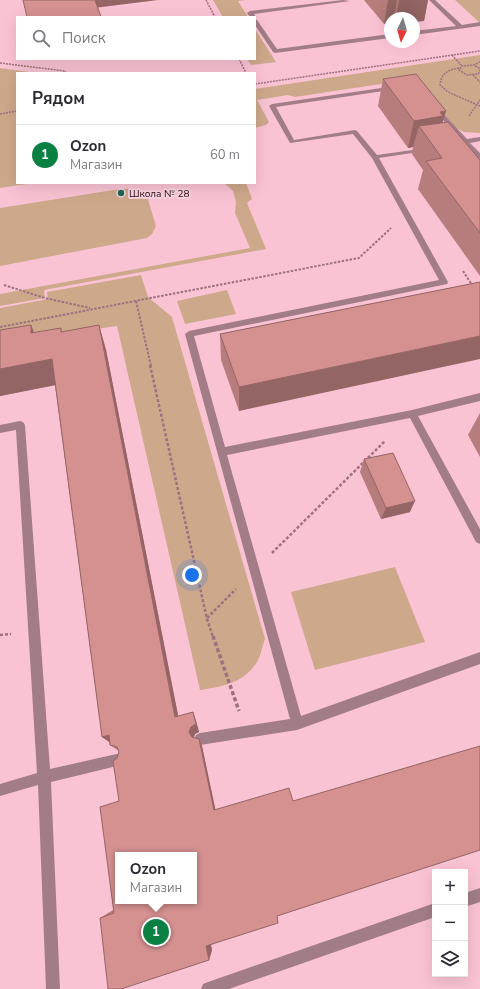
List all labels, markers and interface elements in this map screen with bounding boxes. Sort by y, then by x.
north arrow [384,12,420,48]
search box [16,16,256,60]
icon: search [30,27,52,49]
text: Поиск [62,28,106,48]
text: Рядом [32,87,85,110]
text: Ozon [70,136,106,156]
text: 1 [41,146,49,164]
text: 60 m [210,146,240,164]
text: Магазин [70,156,122,174]
place label: Школа № 28 [129,187,189,201]
marker: Школа № 28 [116,188,126,198]
your location [182,565,202,585]
popup [115,852,197,904]
text: Ozon [130,859,166,879]
map controls [432,869,468,977]
button: + [432,869,468,905]
text: Магазин [130,879,182,897]
button: − [432,905,468,941]
pin: 1 [143,917,169,947]
button: layers [432,941,468,977]

